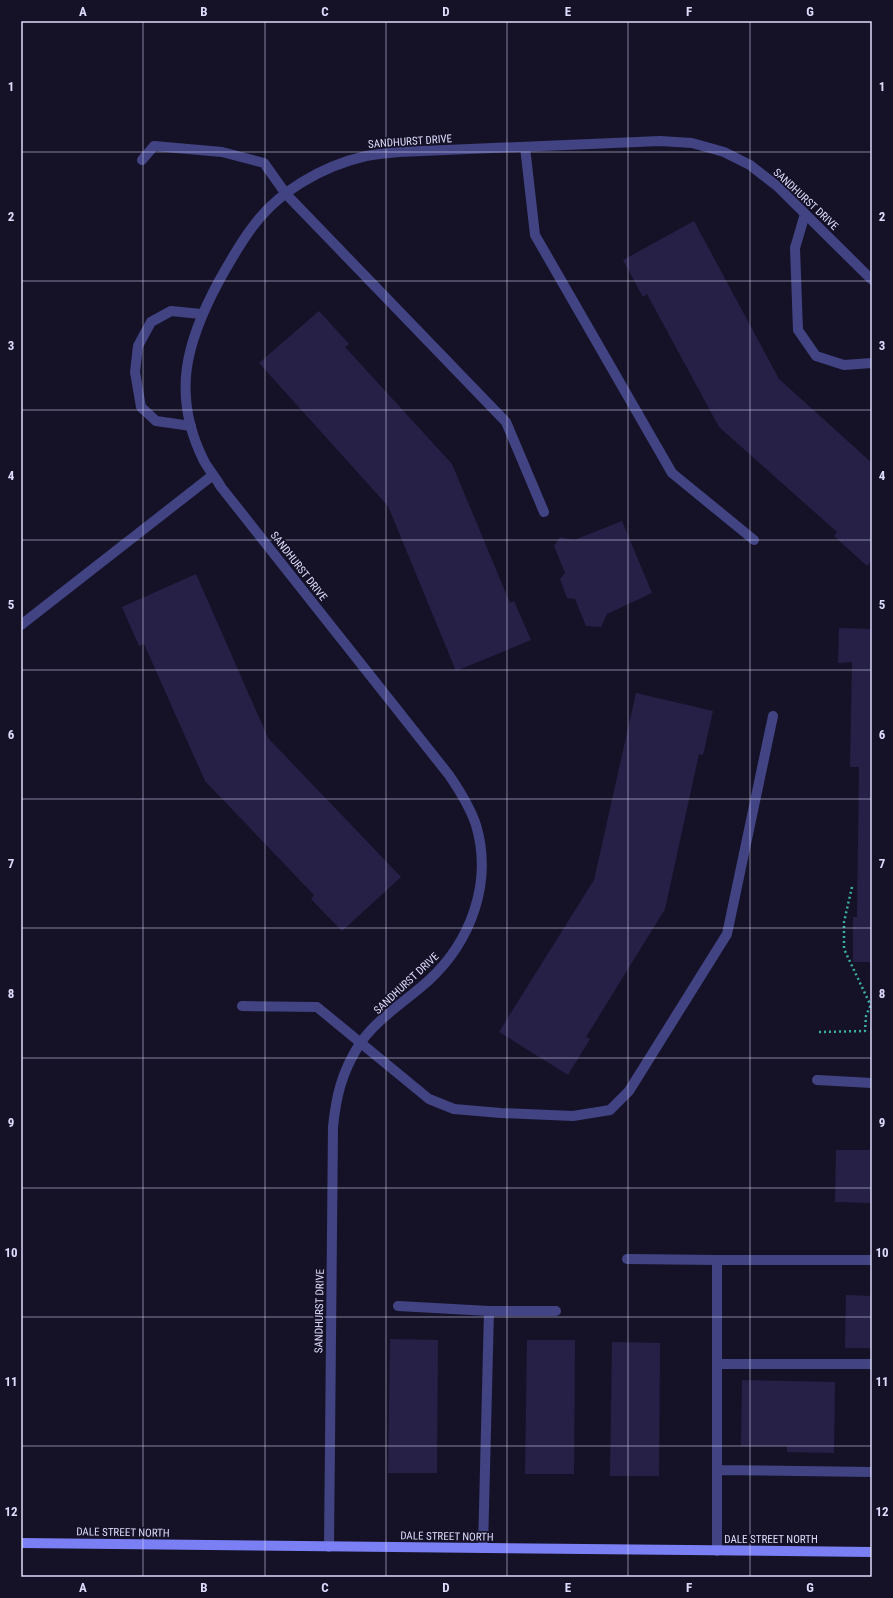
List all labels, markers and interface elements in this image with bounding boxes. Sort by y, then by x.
text: A [79,4,87,19]
text: B [200,4,208,19]
text: C [321,4,329,19]
text: D [442,4,450,19]
text: E [565,4,572,19]
text: F [686,4,692,19]
text: G [806,4,814,19]
text: 1 [8,79,14,94]
text: 1 [879,79,885,94]
street label: SANDHURST DRIVE [368,132,453,151]
street label: SANDHURST DRIVE [770,166,841,233]
text: 2 [8,209,15,224]
text: 2 [879,209,886,224]
text: 3 [8,338,14,353]
text: 3 [879,338,885,353]
text: 4 [8,468,15,483]
text: 4 [879,468,886,483]
street label: SANDHURST DRIVE [268,529,330,604]
text: 5 [8,597,15,612]
text: 5 [879,597,886,612]
text: 6 [8,727,15,742]
text: 6 [879,727,886,742]
text: 7 [8,856,15,871]
text: 7 [879,856,886,871]
street label: SANDHURST DRIVE [371,950,442,1017]
text: 8 [8,986,14,1001]
text: 8 [879,986,885,1001]
text: 9 [8,1115,14,1130]
text: 9 [879,1115,885,1130]
text: 10 [4,1245,18,1260]
text: 10 [875,1245,889,1260]
street label: SANDHURST DRIVE [312,1268,327,1353]
text: 11 [4,1374,18,1389]
text: 11 [875,1374,889,1389]
text: 12 [4,1504,18,1519]
text: 12 [875,1504,889,1519]
street label: DALE STREET NORTH [76,1525,170,1540]
street label: DALE STREET NORTH [400,1529,494,1544]
street label: DALE STREET NORTH [724,1533,818,1546]
text: A [79,1580,87,1595]
text: B [200,1580,208,1595]
text: C [321,1580,329,1595]
text: D [442,1580,450,1595]
text: E [565,1580,572,1595]
text: F [686,1580,692,1595]
text: G [806,1580,814,1595]

